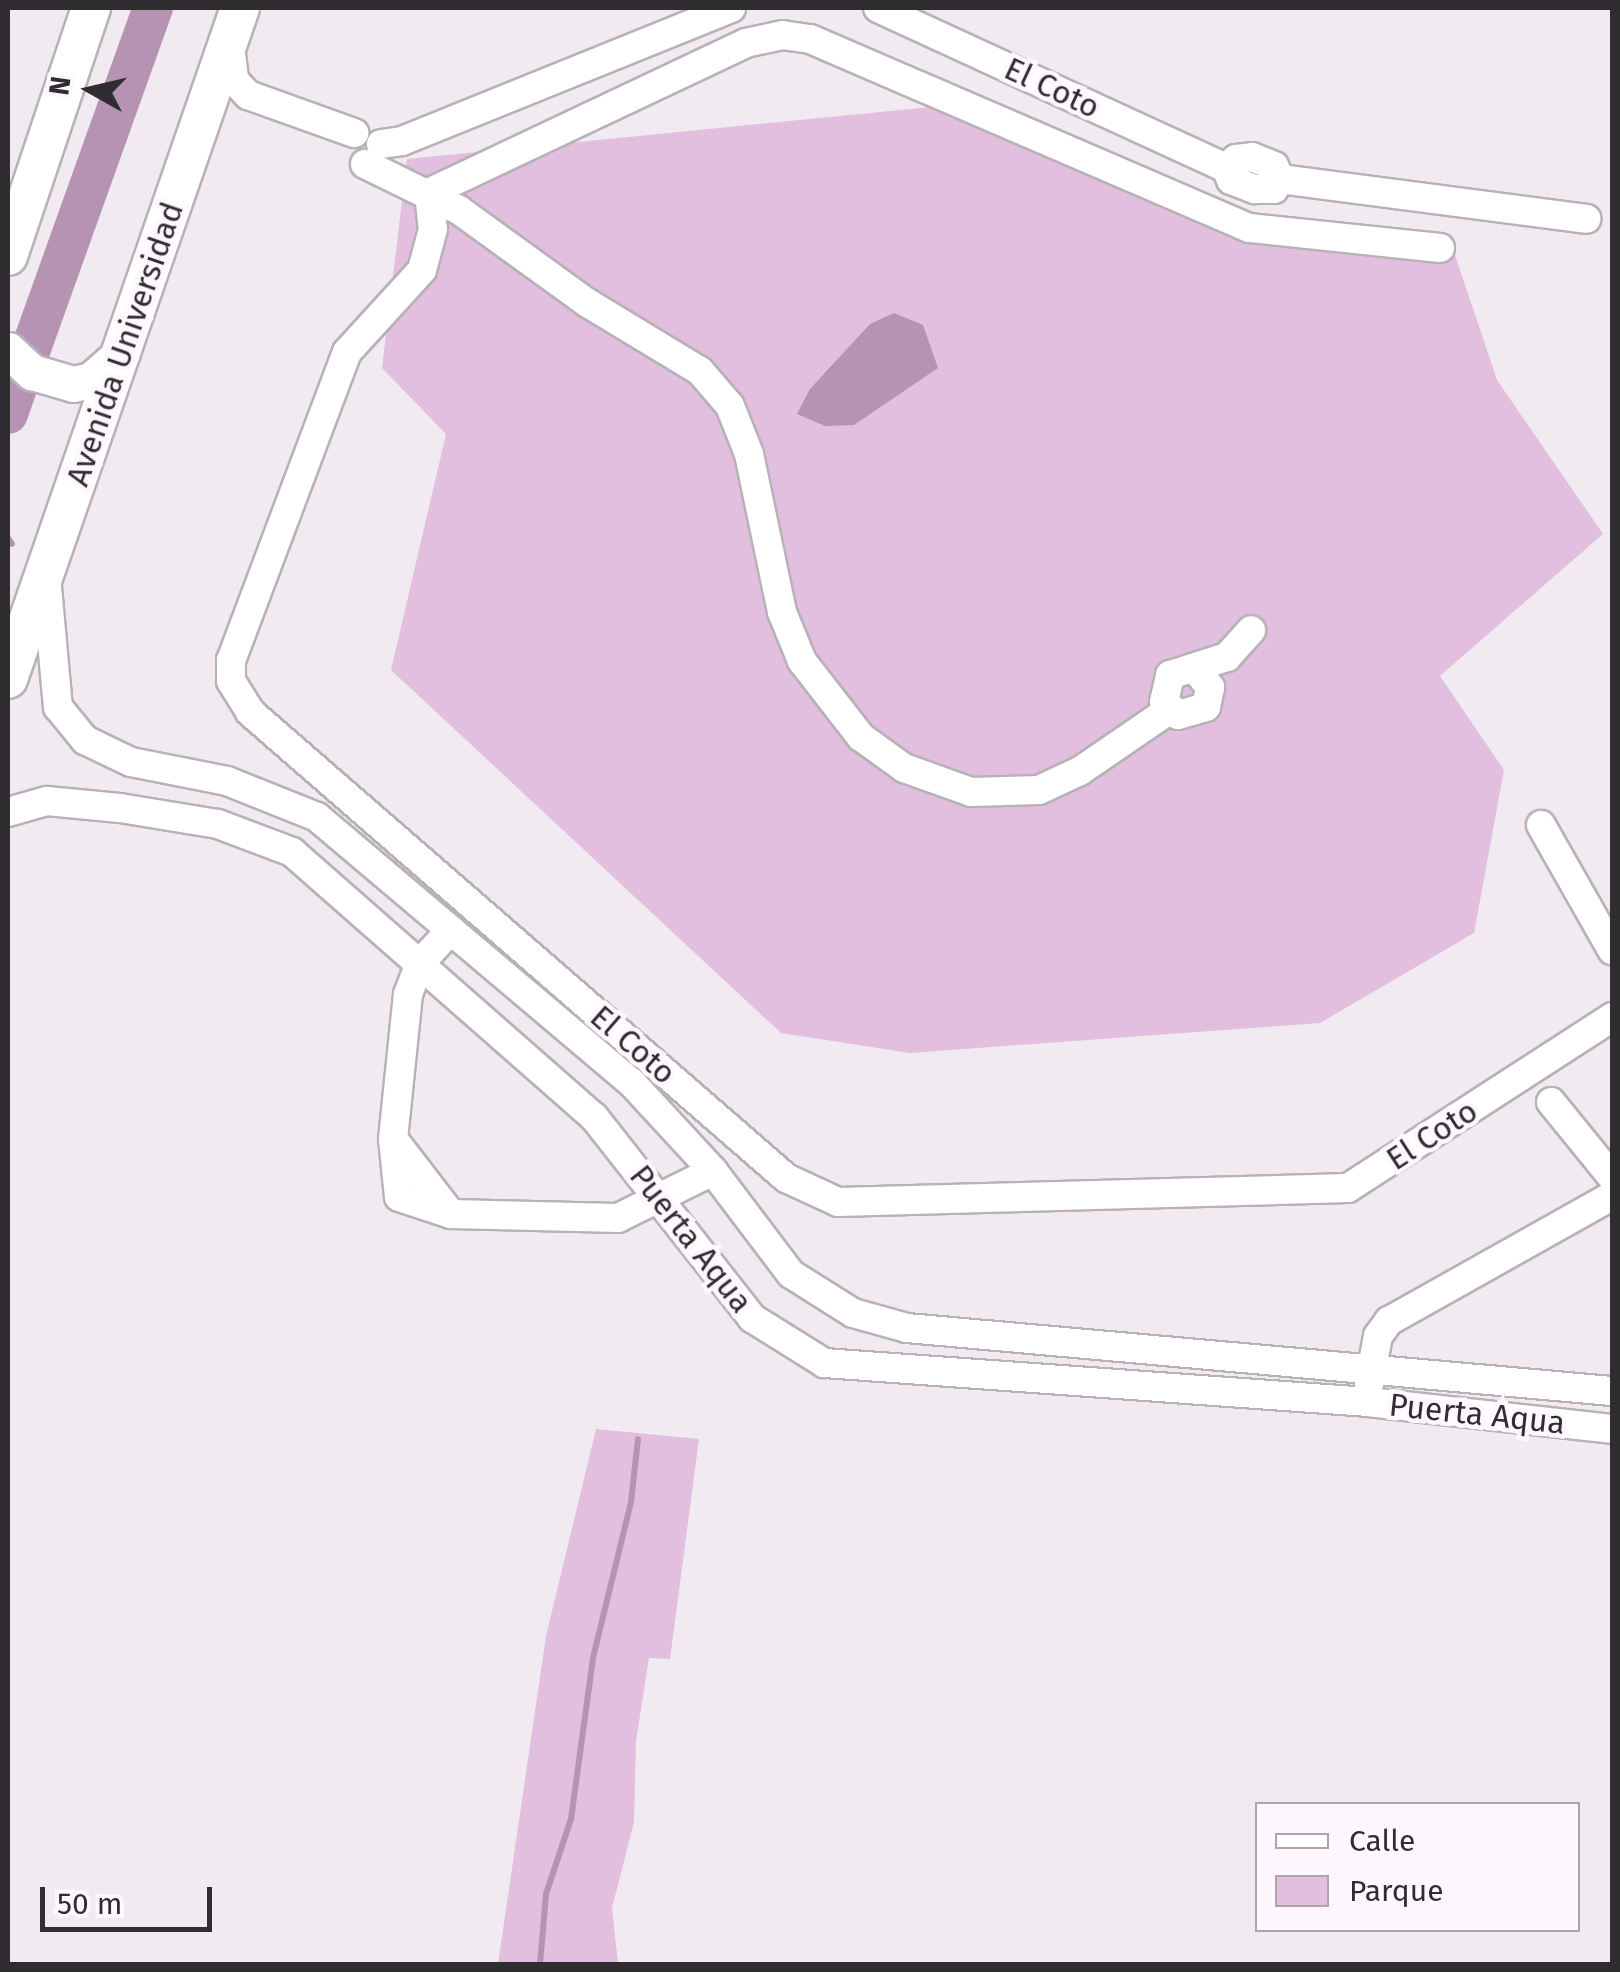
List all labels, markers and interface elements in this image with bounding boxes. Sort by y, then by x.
north arrow [40,40,140,140]
street label: El Coto [998,49,1106,127]
text: N [42,74,77,97]
street label: Avenida Universidad [58,197,192,491]
street label: El Coto [582,998,684,1092]
street label: El Coto [1379,1092,1485,1178]
street label: Puerta Aqua [621,1157,761,1321]
street label: Puerta Aqua [1387,1386,1567,1442]
legend [1255,1802,1580,1932]
text: Calle [1349,1823,1415,1859]
scale bar [45,1867,218,1929]
text: Parque [1349,1873,1444,1909]
text: 50 m [57,1886,122,1922]

